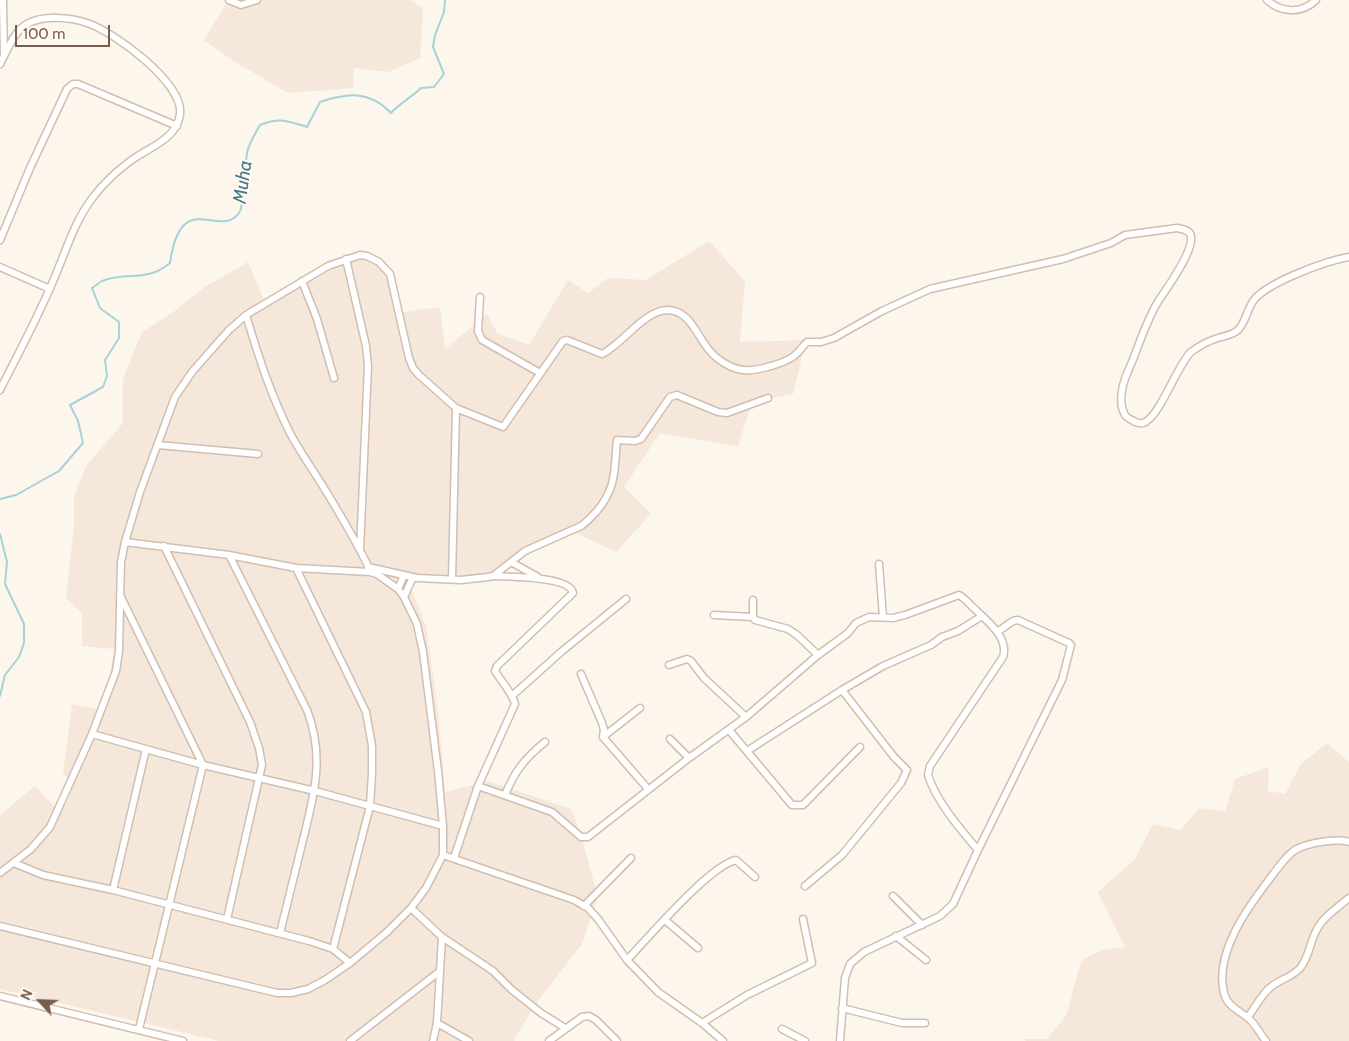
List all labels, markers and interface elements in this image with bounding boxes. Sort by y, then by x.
scale bar [18,15,112,47]
text: 100 m [23,25,65,43]
water label: Muha [229,159,257,205]
north arrow [15,976,65,1026]
text: N [16,986,37,1003]

